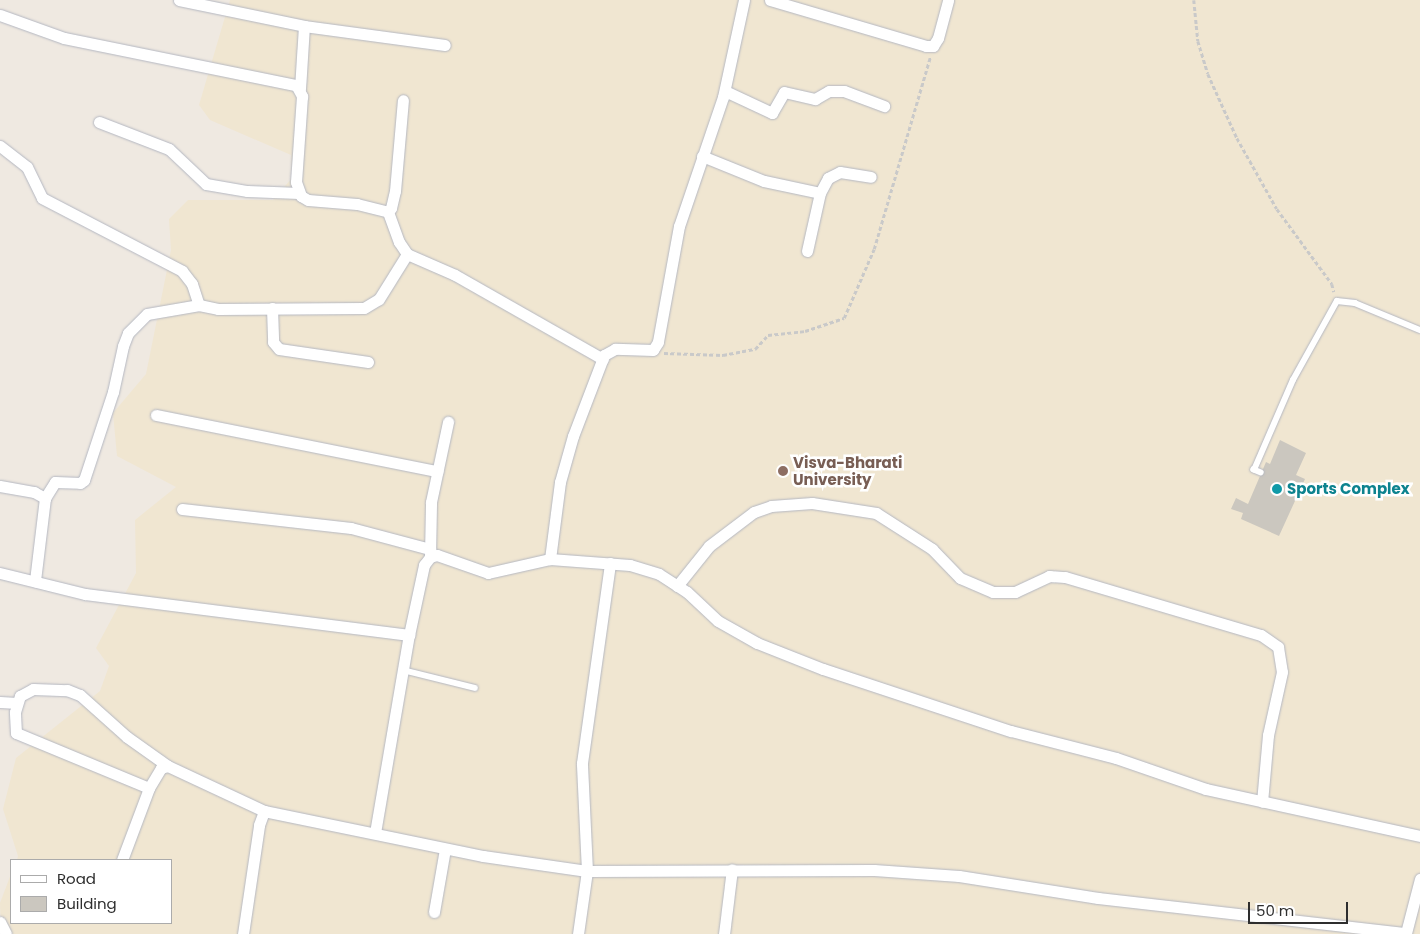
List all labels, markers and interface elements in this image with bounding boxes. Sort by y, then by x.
place label: Visva-Bharati University [793,453,902,488]
marker: Visva-Bharati University [777,465,789,477]
place label: Sports Complex [1287,480,1410,498]
marker: Sports Complex [1271,483,1283,495]
legend [10,859,172,924]
text: Road [57,868,96,889]
scale bar [1250,892,1350,924]
text: Building [57,893,117,914]
text: 50 m [1256,900,1294,921]

